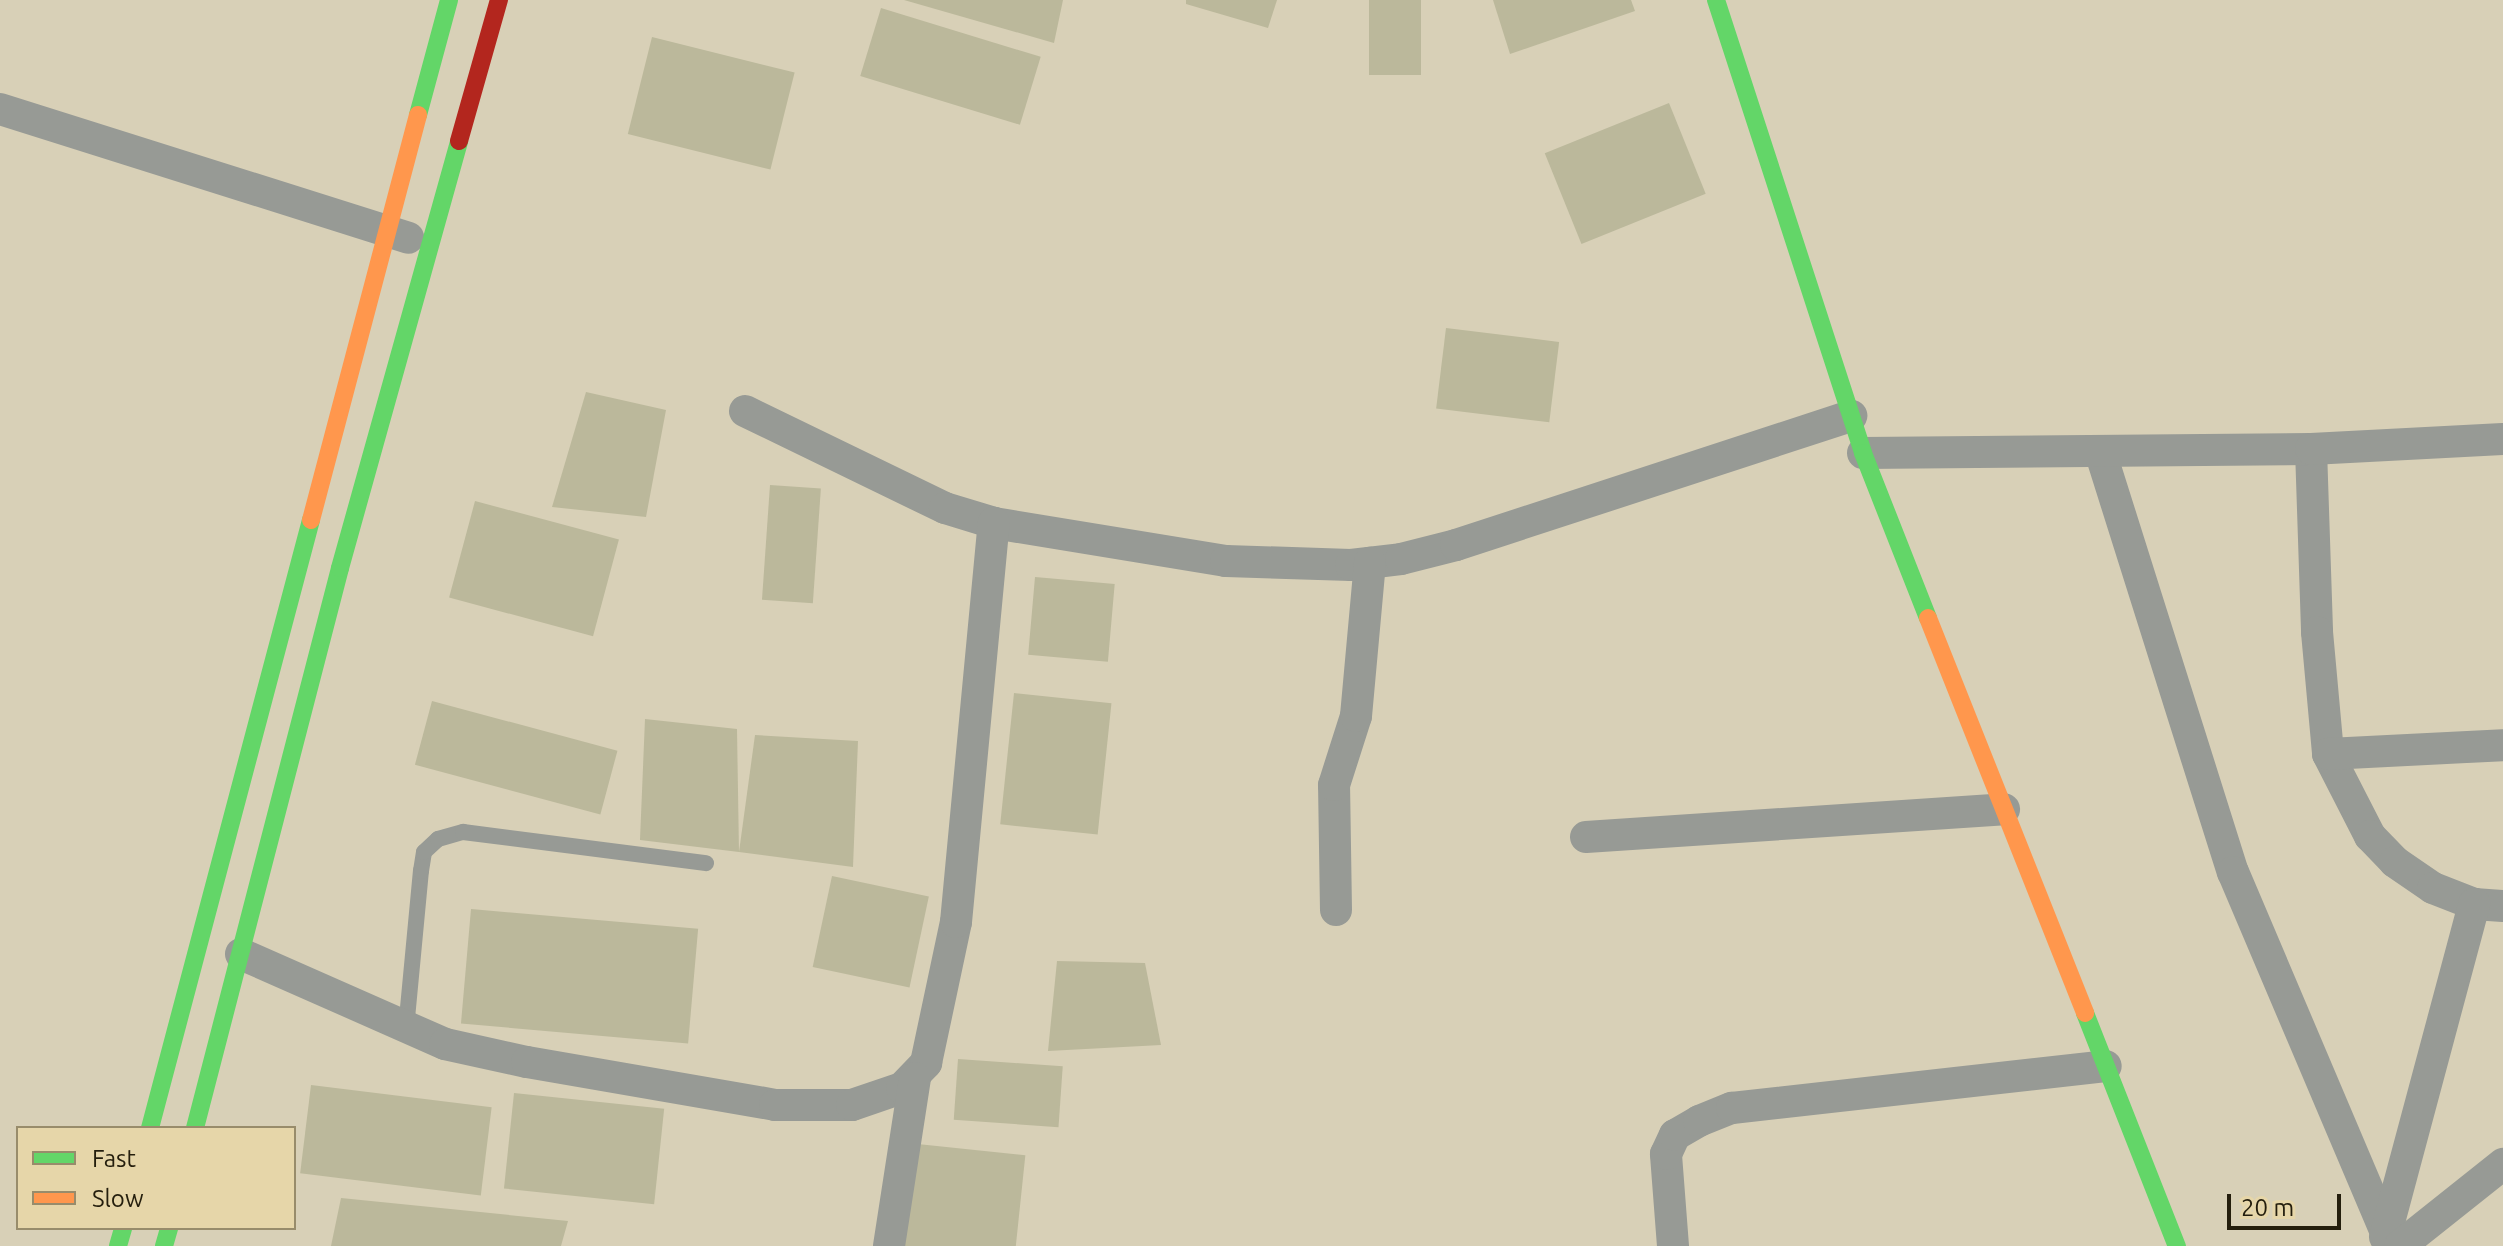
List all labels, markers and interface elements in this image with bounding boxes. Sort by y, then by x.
legend [16,1126,296,1230]
text: Fast [92,1145,136,1172]
scale bar [2231,1178,2345,1228]
text: Slow [92,1185,144,1212]
text: 20 m [2241,1194,2294,1221]

